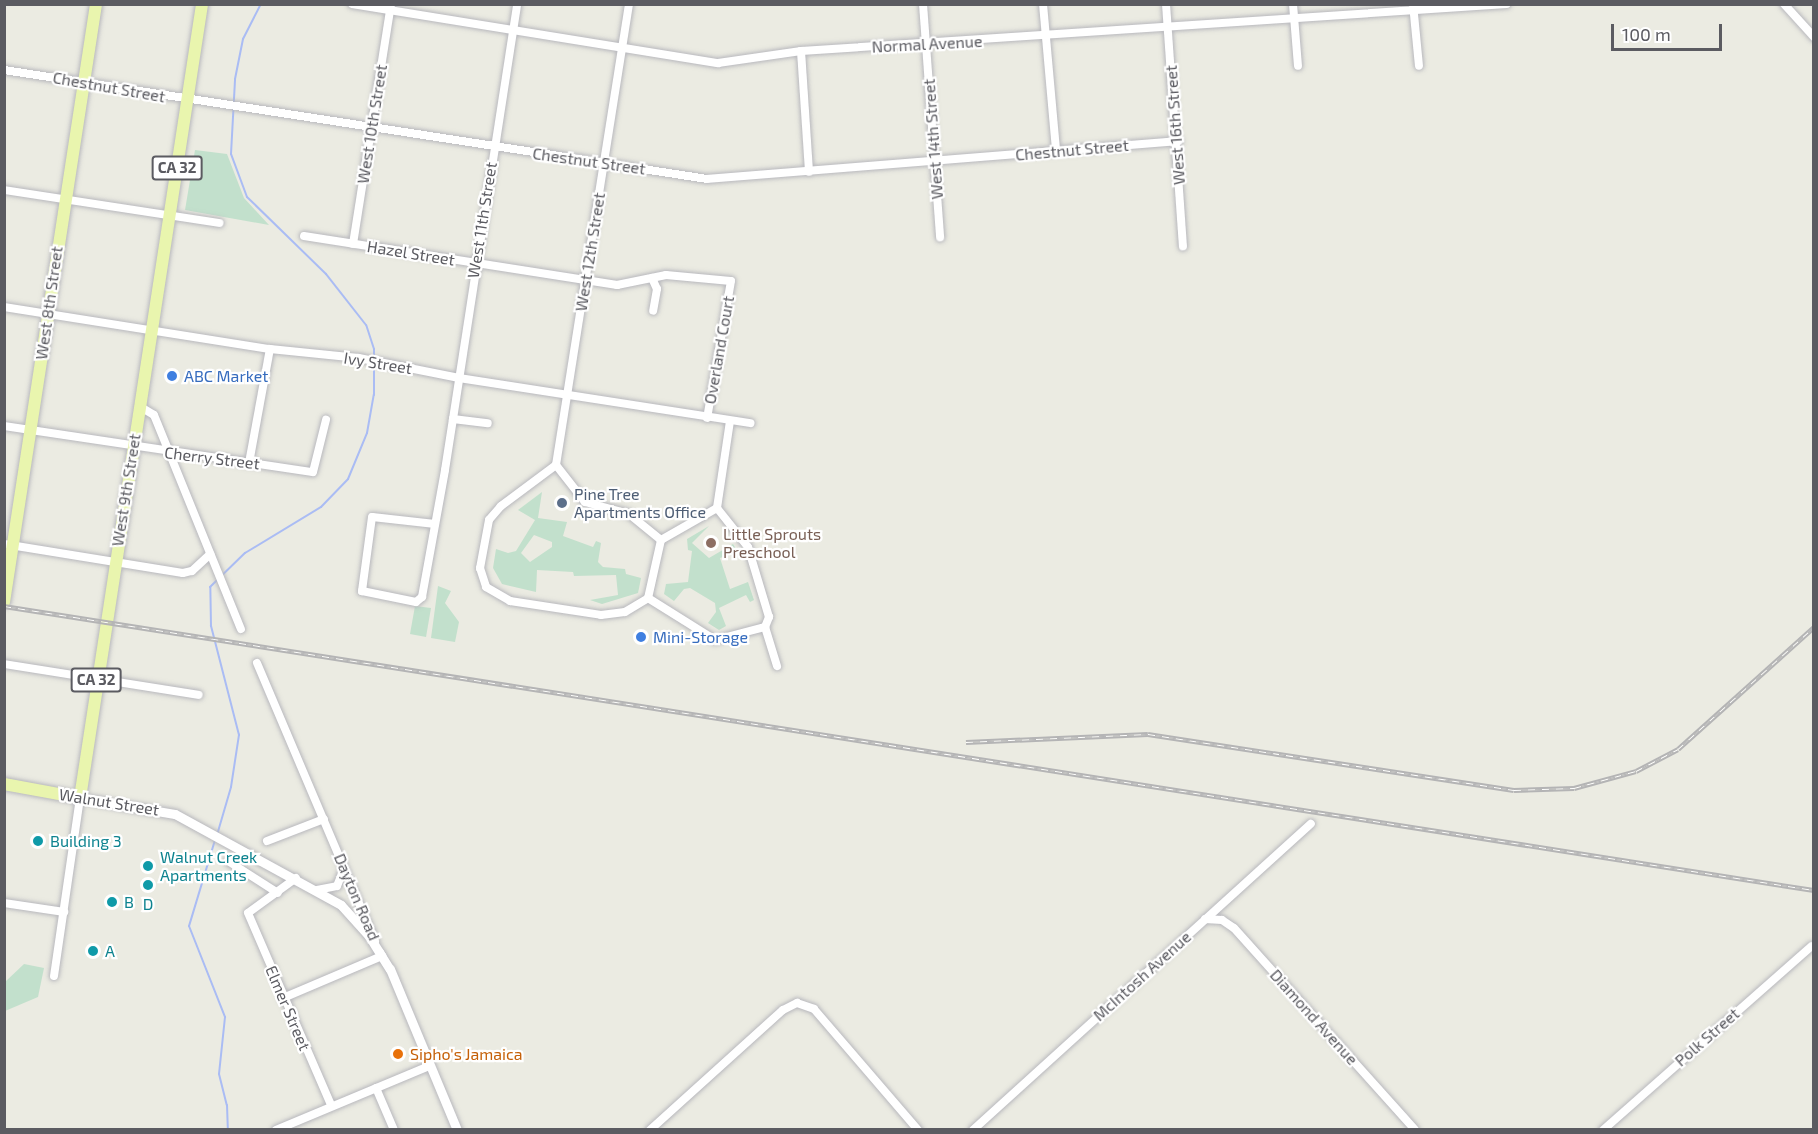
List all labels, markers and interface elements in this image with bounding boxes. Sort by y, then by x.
scale bar [1614,12,1725,50]
text: 100 m [1622,23,1671,45]
street label: Normal Avenue [871,31,983,57]
street label: West 10th Street [353,63,391,185]
street label: West 16th Street [1161,64,1189,186]
street label: Chestnut Street [51,68,167,106]
street label: West 14th Street [919,78,947,200]
street label: Chestnut Street [1014,135,1130,165]
street label: Chestnut Street [531,144,647,178]
road number: CA 32 [150,156,204,180]
street label: West 11th Street [463,161,501,279]
street label: West 12th Street [571,191,609,313]
street label: Hazel Street [366,237,456,269]
street label: West 8th Street [32,245,66,361]
street label: Overland Court [700,294,738,406]
street label: Ivy Street [342,348,414,378]
place label: ABC Market [184,366,268,386]
marker: ABC Market [165,369,179,383]
street label: West 9th Street [108,432,144,548]
street label: Cherry Street [163,443,261,473]
place label: Pine Tree Apartments Office [574,484,706,522]
marker: Pine Tree Apartments Office [555,496,569,510]
place label: Little Sprouts Preschool [723,524,821,562]
marker: Little Sprouts Preschool [704,536,718,550]
place label: Mini-Storage [653,627,748,647]
marker: Mini-Storage [634,630,648,644]
road number: CA 32 [69,668,123,692]
street label: Walnut Street [58,785,160,819]
place label: Building 3 [50,831,122,851]
marker: Building 3 [31,834,45,848]
place label: Walnut Creek Apartments [160,847,257,885]
street label: Dayton Road [330,851,384,943]
marker: Walnut Creek Apartments [141,859,155,873]
marker: D [141,878,155,892]
place label: B [124,892,134,912]
place label: D [143,894,153,914]
marker: B [105,895,119,909]
street label: McIntosh Avenue [1089,927,1195,1025]
place label: A [105,941,115,961]
marker: A [86,944,100,958]
street label: Elmer Street [261,962,315,1054]
street label: Diamond Avenue [1266,965,1362,1069]
street label: Polk Street [1671,1004,1743,1070]
place label: Sipho's Jamaica [410,1044,523,1064]
marker: Sipho's Jamaica [391,1047,405,1061]

